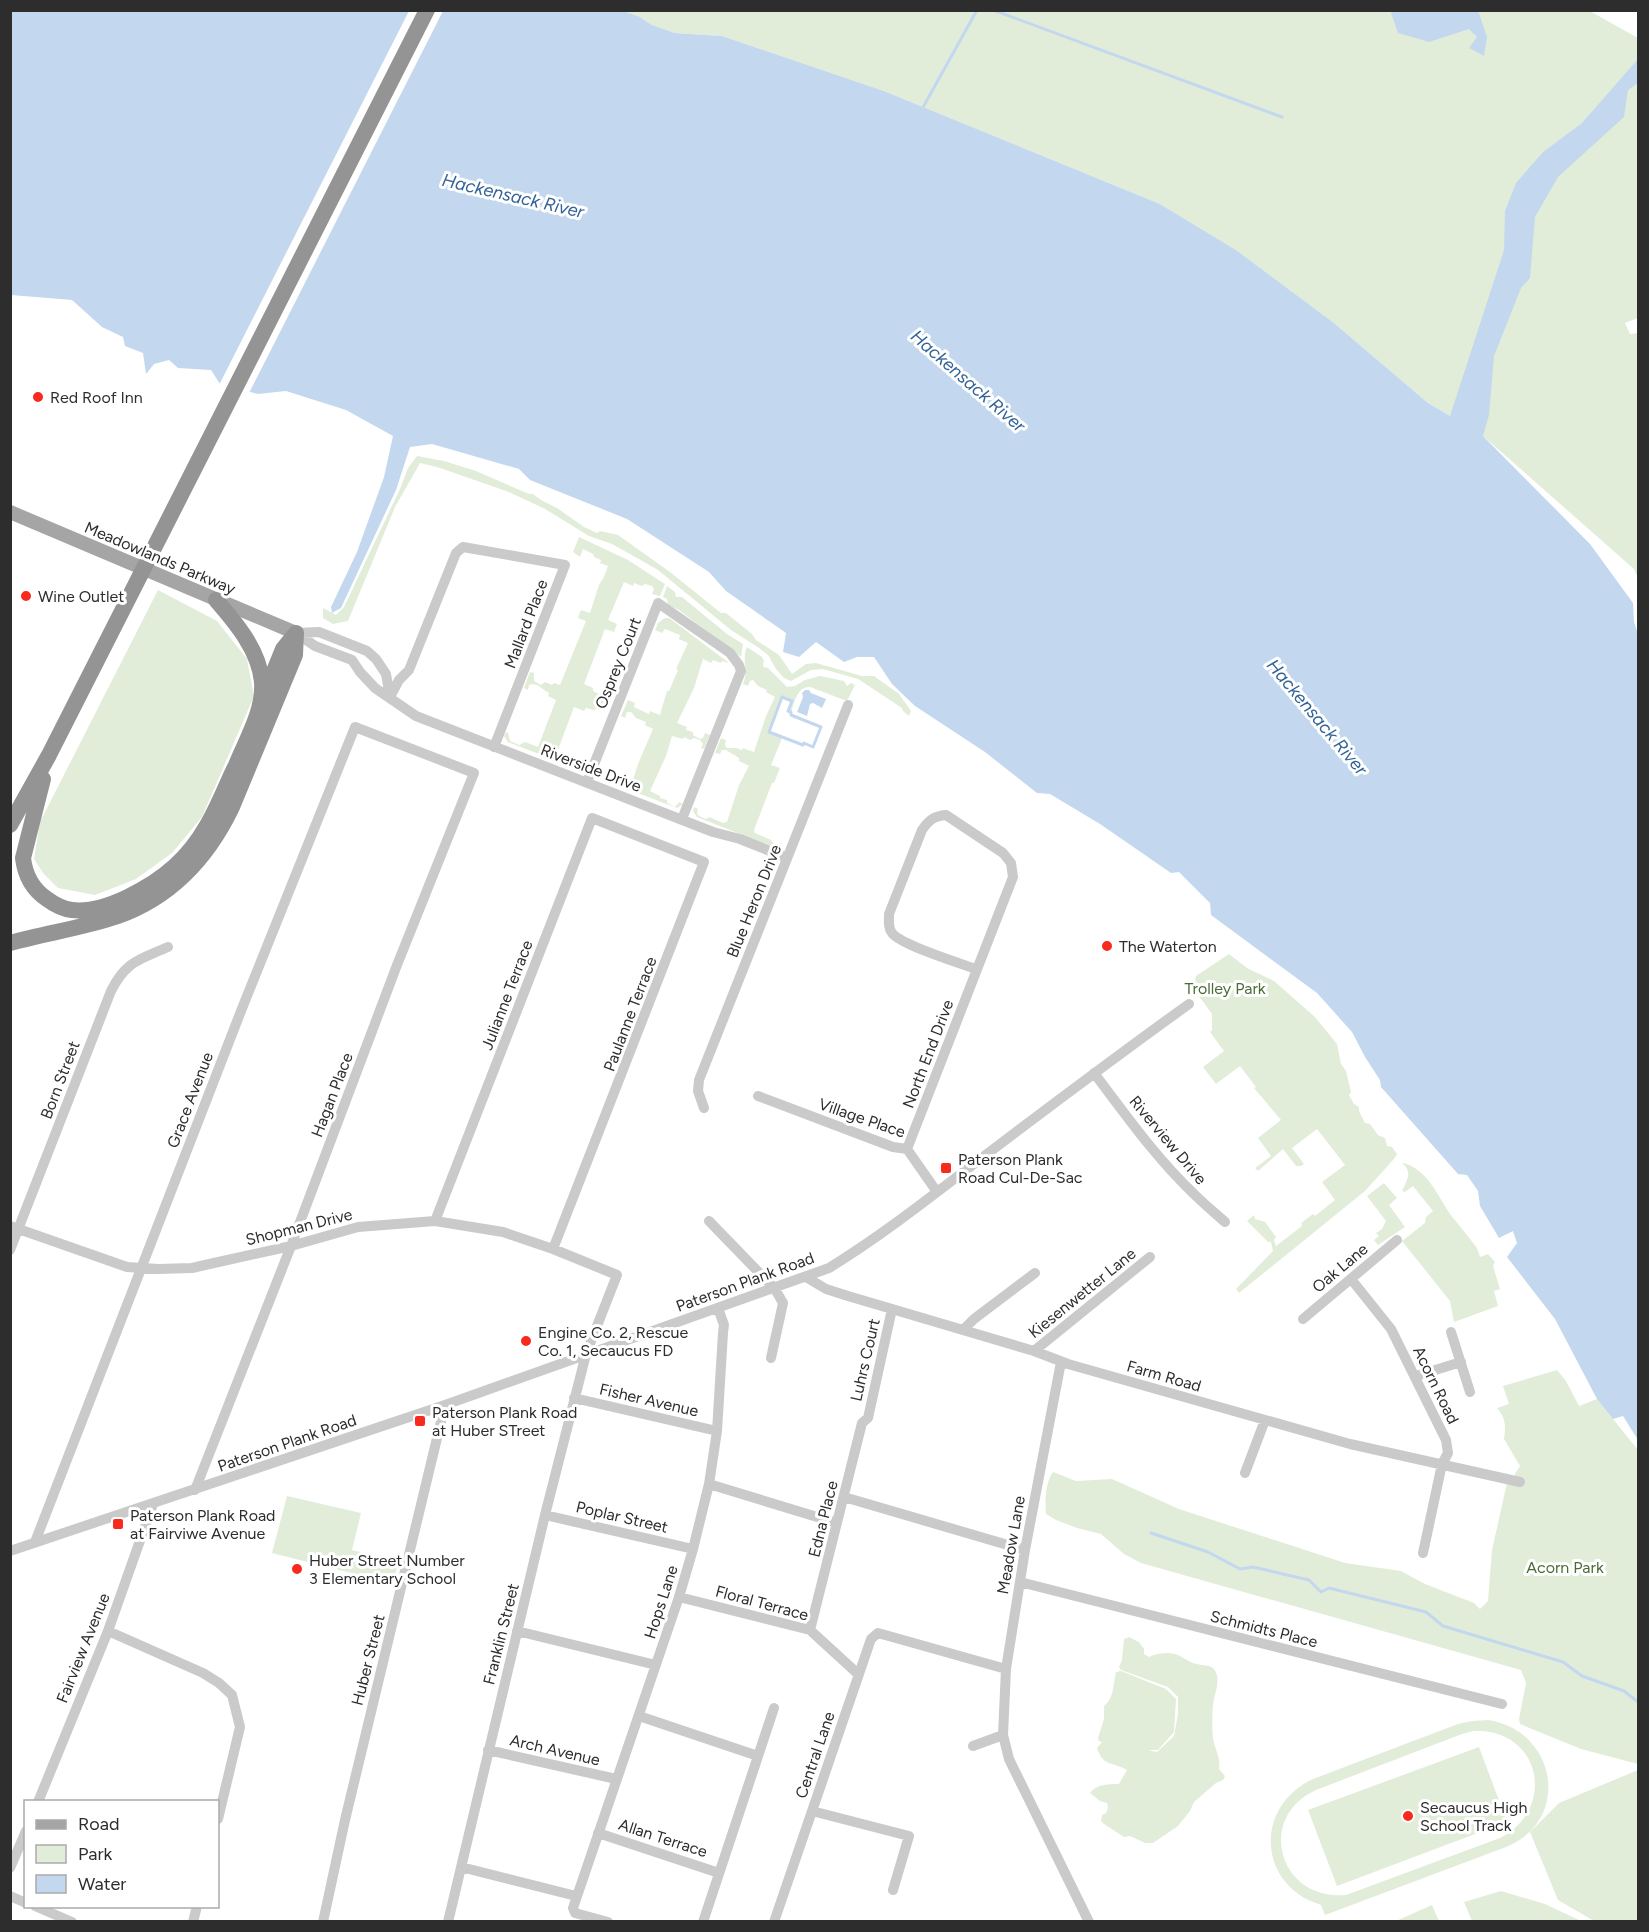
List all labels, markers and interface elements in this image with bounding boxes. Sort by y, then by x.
water label: Hackensack River [440,169,587,223]
water label: Hackensack River [906,325,1031,437]
place label: Red Roof Inn [50,388,143,407]
marker: Red Roof Inn [31,390,45,404]
street label: Meadowlands Parkway [82,518,239,599]
street label: Mallard Place [500,576,552,671]
place label: Wine Outlet [38,587,124,606]
marker: Wine Outlet [19,589,33,603]
street label: Osprey Court [591,615,645,711]
water label: Hackensack River [1262,654,1373,780]
street label: Riverside Drive [538,740,644,796]
street label: Blue Heron Drive [723,841,785,960]
street label: Julianne Terrace [477,937,537,1053]
place label: The Waterton [1119,937,1217,956]
marker: The Waterton [1100,939,1114,953]
street label: Paulanne Terrace [599,954,661,1074]
park label: Trolley Park [1184,979,1266,998]
street label: North End Drive [899,997,958,1111]
street label: Born Street [36,1038,84,1122]
street label: Grace Avenue [163,1049,217,1151]
street label: Hagan Place [307,1050,357,1140]
street label: Riverview Drive [1125,1092,1211,1188]
street label: Village Place [816,1094,908,1142]
place label: Paterson Plank Road Cul-De-Sac [958,1150,1083,1187]
marker: Paterson Plank Road Cul-De-Sac [939,1161,953,1175]
street label: Shopman Drive [244,1205,354,1249]
street label: Oak Lane [1308,1239,1372,1297]
street label: Kiesenwetter Lane [1024,1244,1140,1342]
street label: Paterson Plank Road [673,1248,817,1316]
street label: Luhrs Court [846,1317,884,1403]
place label: Engine Co. 2, Rescue Co. 1, Secaucus FD [538,1323,689,1360]
marker: Engine Co. 2, Rescue Co. 1, Secaucus FD [519,1334,533,1348]
street label: Acorn Road [1409,1343,1463,1427]
street label: Farm Road [1125,1356,1203,1396]
street label: Fisher Avenue [598,1379,701,1421]
place label: Paterson Plank Road at Huber STreet [432,1403,577,1440]
street label: Paterson Plank Road [215,1410,359,1476]
marker: Paterson Plank Road at Huber STreet [413,1414,427,1428]
street label: Edna Place [804,1479,842,1559]
street label: Meadow Lane [993,1494,1029,1596]
street label: Poplar Street [574,1497,670,1537]
place label: Paterson Plank Road at Fairviwe Avenue [130,1506,275,1543]
marker: Paterson Plank Road at Fairviwe Avenue [111,1517,125,1531]
place label: Huber Street Number 3 Elementary School [309,1551,465,1588]
park label: Acorn Park [1526,1558,1604,1577]
marker: Huber Street Number 3 Elementary School [290,1562,304,1576]
street label: Hops Lane [640,1563,682,1641]
street label: Franklin Street [479,1581,523,1687]
street label: Floral Terrace [713,1581,811,1625]
street label: Fairview Avenue [52,1590,114,1706]
street label: Schmidts Place [1208,1606,1320,1652]
street label: Huber Street [348,1612,388,1708]
street label: Central Lane [791,1709,839,1801]
street label: Arch Avenue [508,1730,602,1770]
place label: Secaucus High School Track [1420,1798,1527,1835]
legend [24,1800,219,1908]
marker: Secaucus High School Track [1401,1809,1415,1823]
text: Road [78,1813,119,1835]
street label: Allan Terrace [616,1815,710,1861]
text: Park [78,1843,113,1865]
text: Water [78,1873,126,1895]

